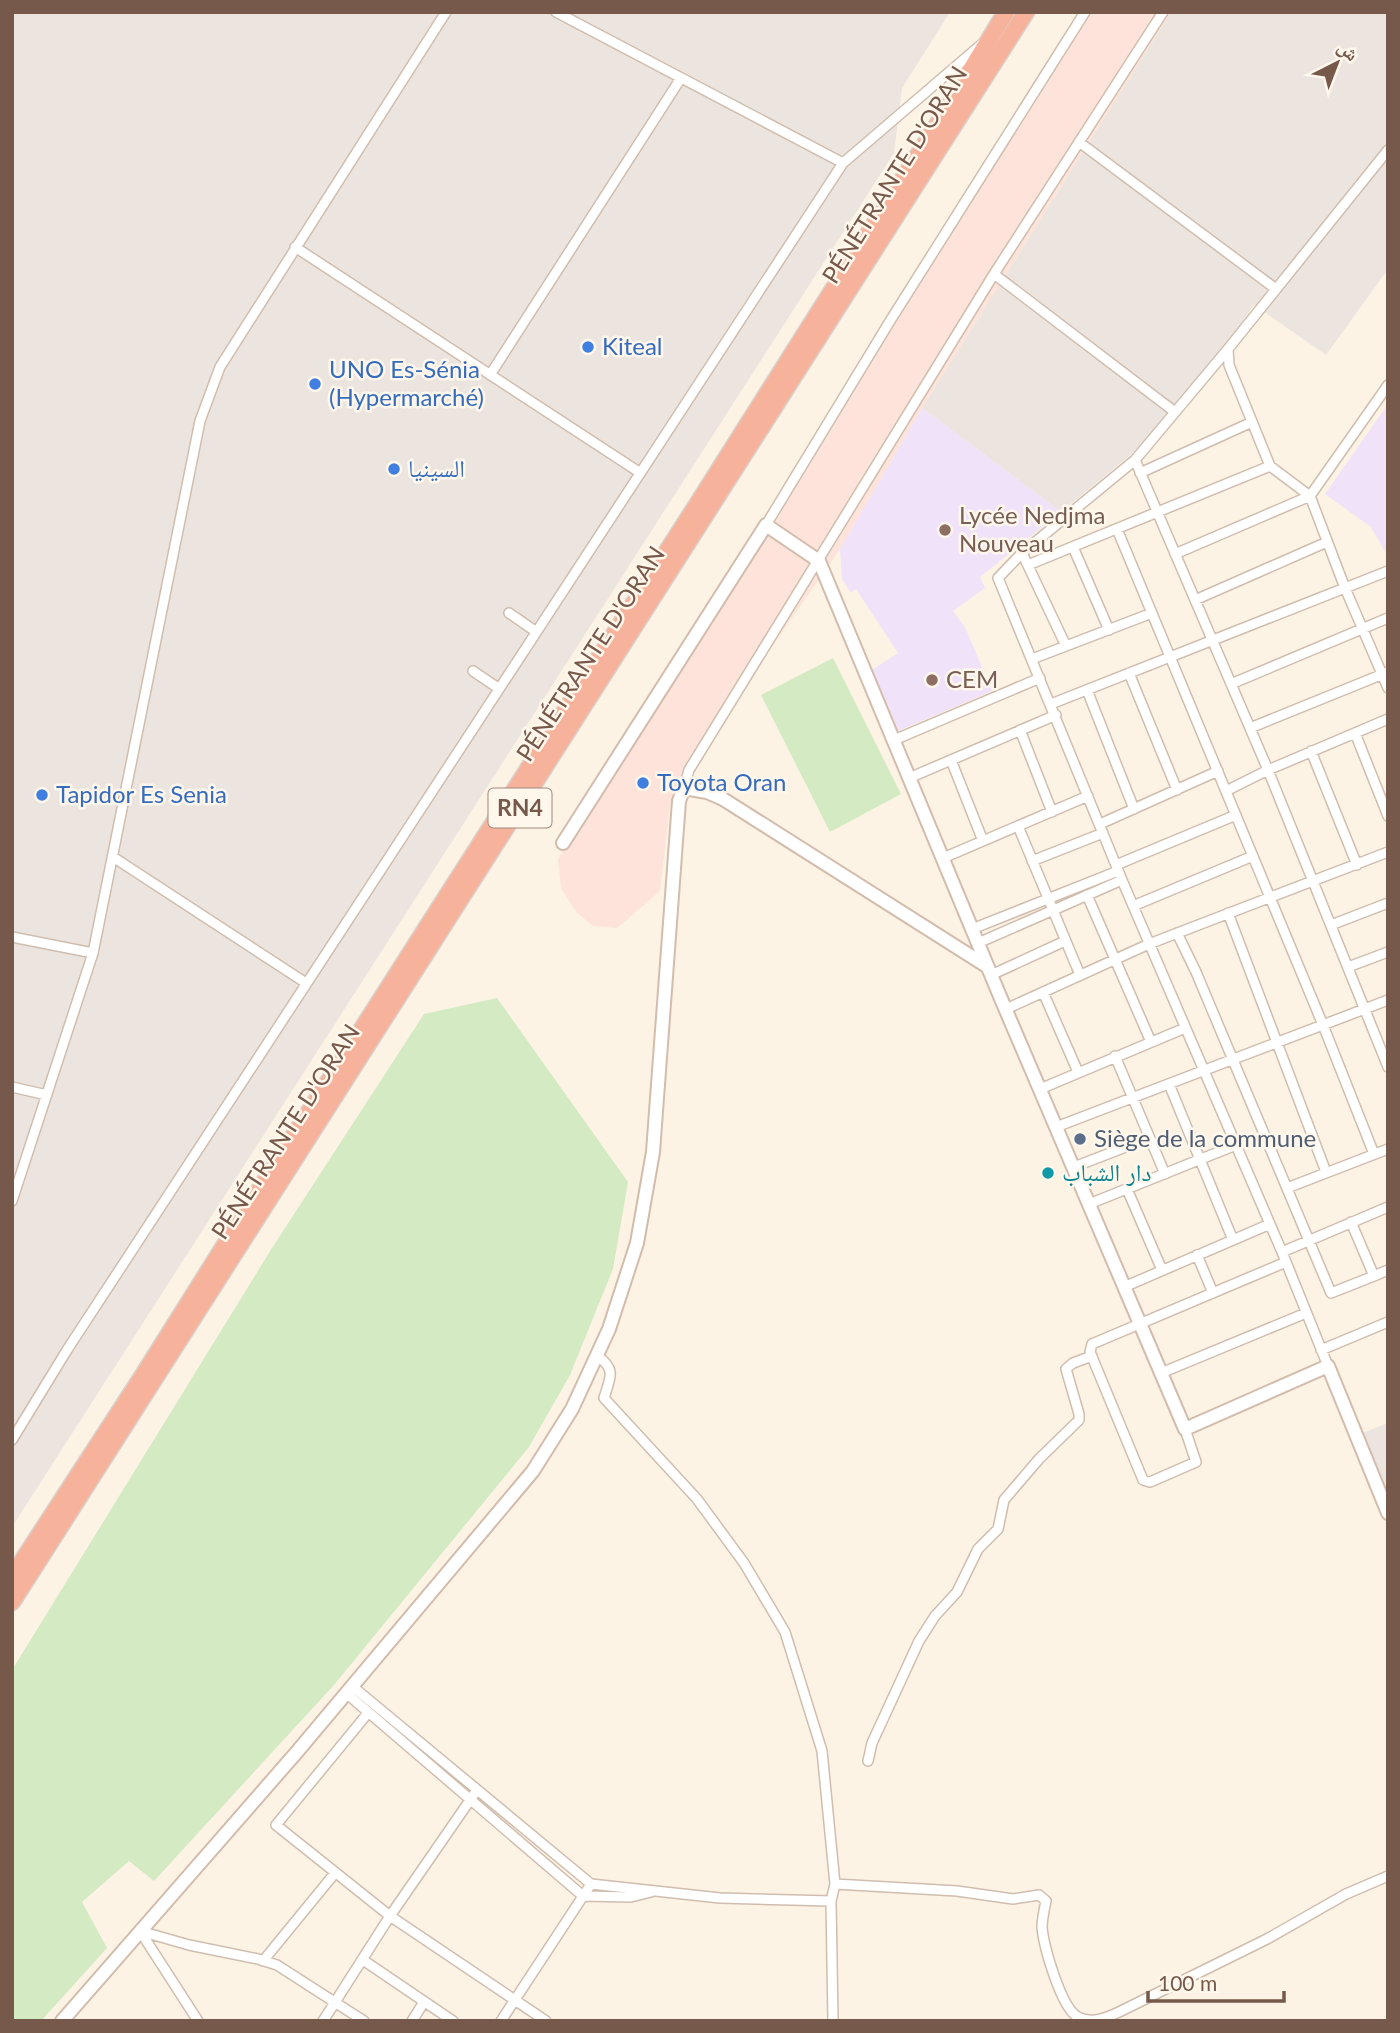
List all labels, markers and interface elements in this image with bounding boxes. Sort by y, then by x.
north arrow [1302,28,1372,98]
text: ش [1333,35,1364,66]
street label: PÉNÉTRANTE D'ORAN [815,60,972,288]
place label: Kiteal [602,331,662,360]
marker: Kiteal [580,339,596,355]
place label: UNO Es-Sénia (Hypermarché) [329,354,484,411]
marker: UNO Es-Sénia (Hypermarché) [307,376,323,392]
place label: السينيا [408,453,465,482]
marker: السينيا [386,461,402,477]
place label: Lycée Nedjma Nouveau [959,500,1105,557]
marker: Lycée Nedjma Nouveau [937,522,953,538]
street label: PÉNÉTRANTE D'ORAN [509,540,670,766]
place label: CEM [946,664,998,693]
marker: CEM [924,672,940,688]
place label: Toyota Oran [657,767,786,796]
marker: Toyota Oran [635,775,651,791]
place label: Tapidor Es Senia [56,779,227,808]
marker: Tapidor Es Senia [34,787,50,803]
road number: RN4 [489,788,552,828]
street label: PÉNÉTRANTE D'ORAN [204,1018,365,1244]
place label: Siège de la commune [1094,1123,1316,1152]
marker: Siège de la commune [1072,1131,1088,1147]
place label: دار الشباب [1062,1157,1151,1187]
marker: دار الشباب [1040,1165,1056,1181]
scale bar [1148,1960,1284,2004]
text: 100 m [1158,1970,1217,1995]

